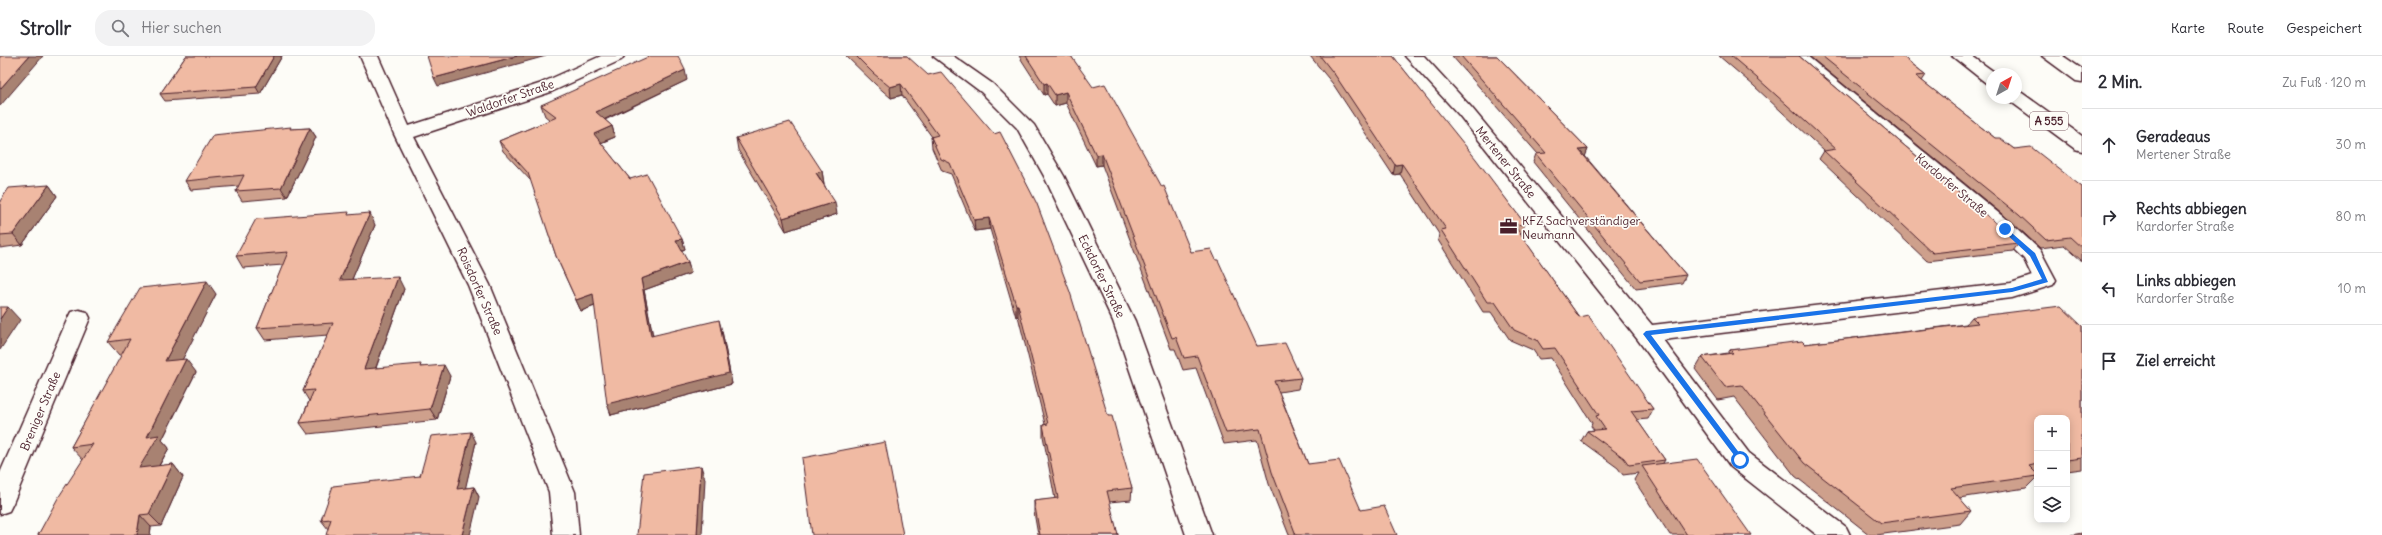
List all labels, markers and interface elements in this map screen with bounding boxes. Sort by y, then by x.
search box [95,10,375,46]
text: Strollr [20,16,71,40]
icon: search [109,17,131,39]
text: Hier suchen [141,18,222,37]
text: Karte [2171,19,2205,37]
text: Route [2227,19,2264,37]
text: Gespeichert [2286,19,2362,37]
north arrow [1986,68,2022,104]
text: 2 Min. [2098,71,2142,93]
text: Zu Fuß · 120 m [2282,74,2366,91]
street label: Waldorfer Straße [464,76,556,120]
road number: A 555 [2030,112,2068,130]
street label: Mertener Straße [1473,123,1539,201]
text: Geradeaus [2136,127,2210,146]
icon: ahead [2098,134,2120,156]
text: 30 m [2336,136,2366,153]
text: Mertener Straße [2136,146,2231,163]
street label: Kardorfer Straße [1912,150,1992,220]
text: Rechts abbiegen [2136,199,2247,218]
icon: right [2098,206,2120,228]
text: 80 m [2335,208,2366,225]
place label: KFZ Sachverständiger Neumann [1522,213,1641,242]
office icon: KFZ Sachverständiger Neumann [1499,217,1519,237]
text: Kardorfer Straße [2136,218,2234,235]
route end [1996,220,2014,238]
street label: Eckdorfer Straße [1075,232,1129,320]
street label: Roisdorfer Straße [454,245,506,337]
text: Links abbiegen [2136,271,2236,290]
icon: left [2098,278,2120,300]
text: 10 m [2338,280,2366,297]
text: Kardorfer Straße [2136,290,2234,307]
icon: arrive [2098,350,2120,372]
text: Ziel erreicht [2136,351,2215,370]
street label: Breniger Straße [17,369,63,453]
map controls [2034,415,2070,523]
button: + [2034,415,2070,451]
route start [1731,451,1749,469]
button: − [2034,451,2070,487]
button: layers [2034,487,2070,523]

